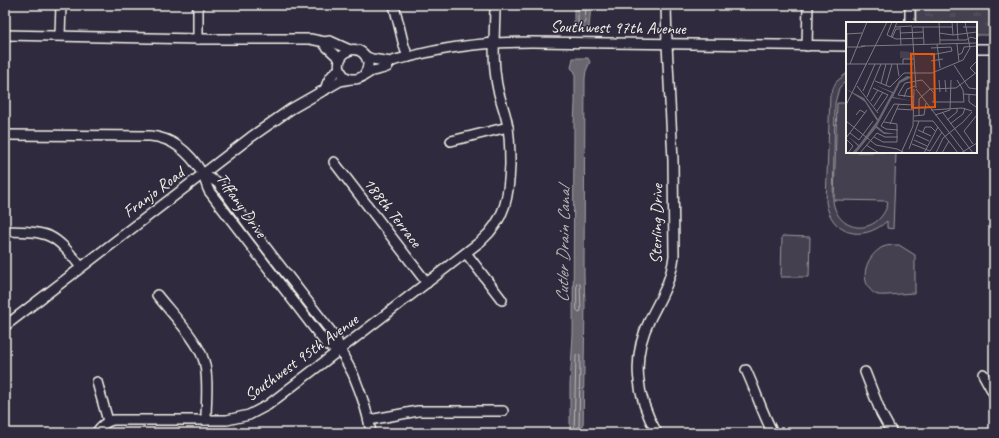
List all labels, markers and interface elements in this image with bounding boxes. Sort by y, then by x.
street label: Southwest 97th Avenue [550,16,687,39]
inset map [846,22,977,153]
street label: Franjo Road [118,161,190,222]
street label: Tiffany Drive [212,169,272,243]
street label: 188th Terrace [359,173,427,253]
water label: Cutler Drain Canal [551,181,575,303]
street label: Sterling Drive [645,182,668,264]
street label: Southwest 95th Avenue [240,308,363,406]

